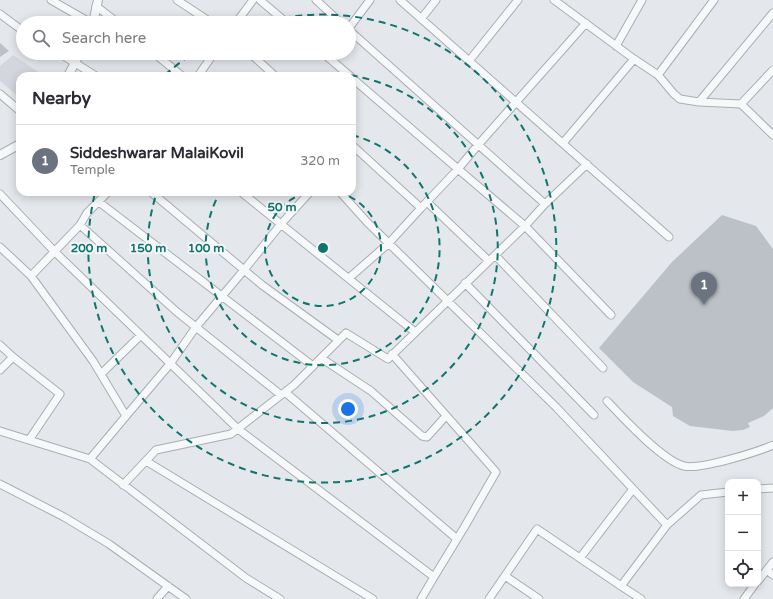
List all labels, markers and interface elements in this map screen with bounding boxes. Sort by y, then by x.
search box [16,16,356,60]
icon: search [30,27,52,49]
text: Search here [62,29,146,47]
text: Nearby [32,88,91,109]
text: Siddeshwarar MalaiKovil [70,144,244,162]
text: 1 [41,153,49,169]
text: 320 m [300,153,340,169]
text: Temple [70,162,115,178]
text: 50 m [267,200,297,214]
text: 200 m [71,241,107,255]
text: 150 m [130,241,166,255]
text: 100 m [188,241,224,255]
centre of rings [316,241,330,255]
pin: 1 [691,272,717,305]
your location [338,399,358,419]
map controls [725,479,761,587]
button: + [725,479,761,515]
button: − [725,515,761,551]
button: locate [725,551,761,587]

